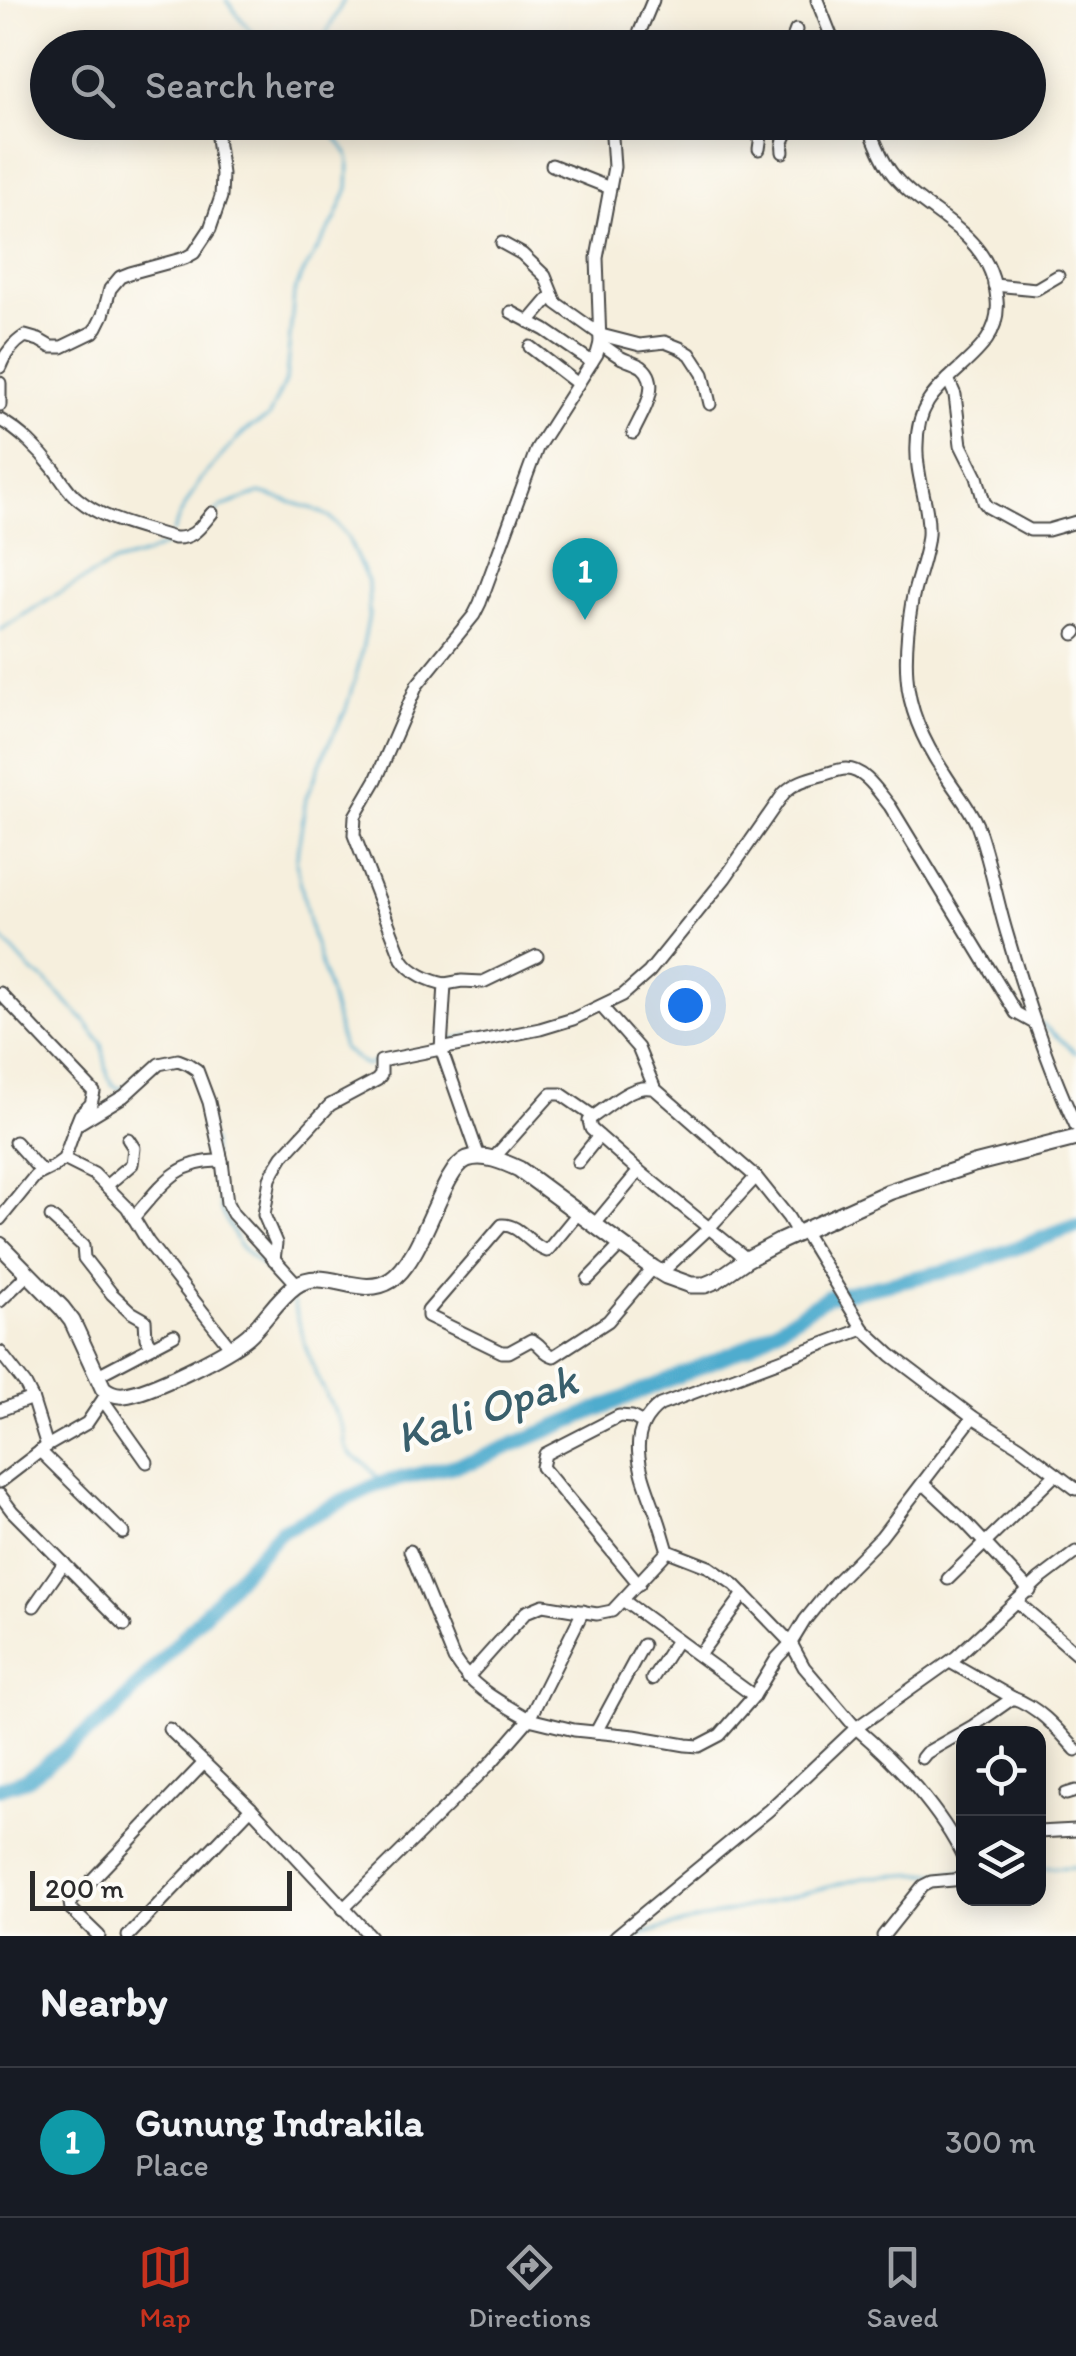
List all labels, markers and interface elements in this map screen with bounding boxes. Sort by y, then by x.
search box [30,30,1046,140]
icon: search [65,58,120,113]
text: Search here [145,62,336,108]
pin: 1 [552,538,618,620]
your location [660,980,711,1031]
water label: Kali Opak [388,1351,586,1464]
map controls [956,1726,1046,1906]
button: locate [956,1726,1046,1816]
button: layers [956,1816,1046,1906]
scale bar [30,1866,292,1910]
text: 200 m [45,1871,124,1905]
text: Nearby [40,1976,167,2027]
text: Gunung Indrakila [135,2100,423,2146]
text: 1 [65,2123,80,2161]
text: 300 m [945,2123,1036,2161]
text: Place [135,2146,209,2184]
tab: Map [138,2240,193,2334]
tab: Directions [468,2240,591,2334]
tab: Saved [867,2240,938,2334]

